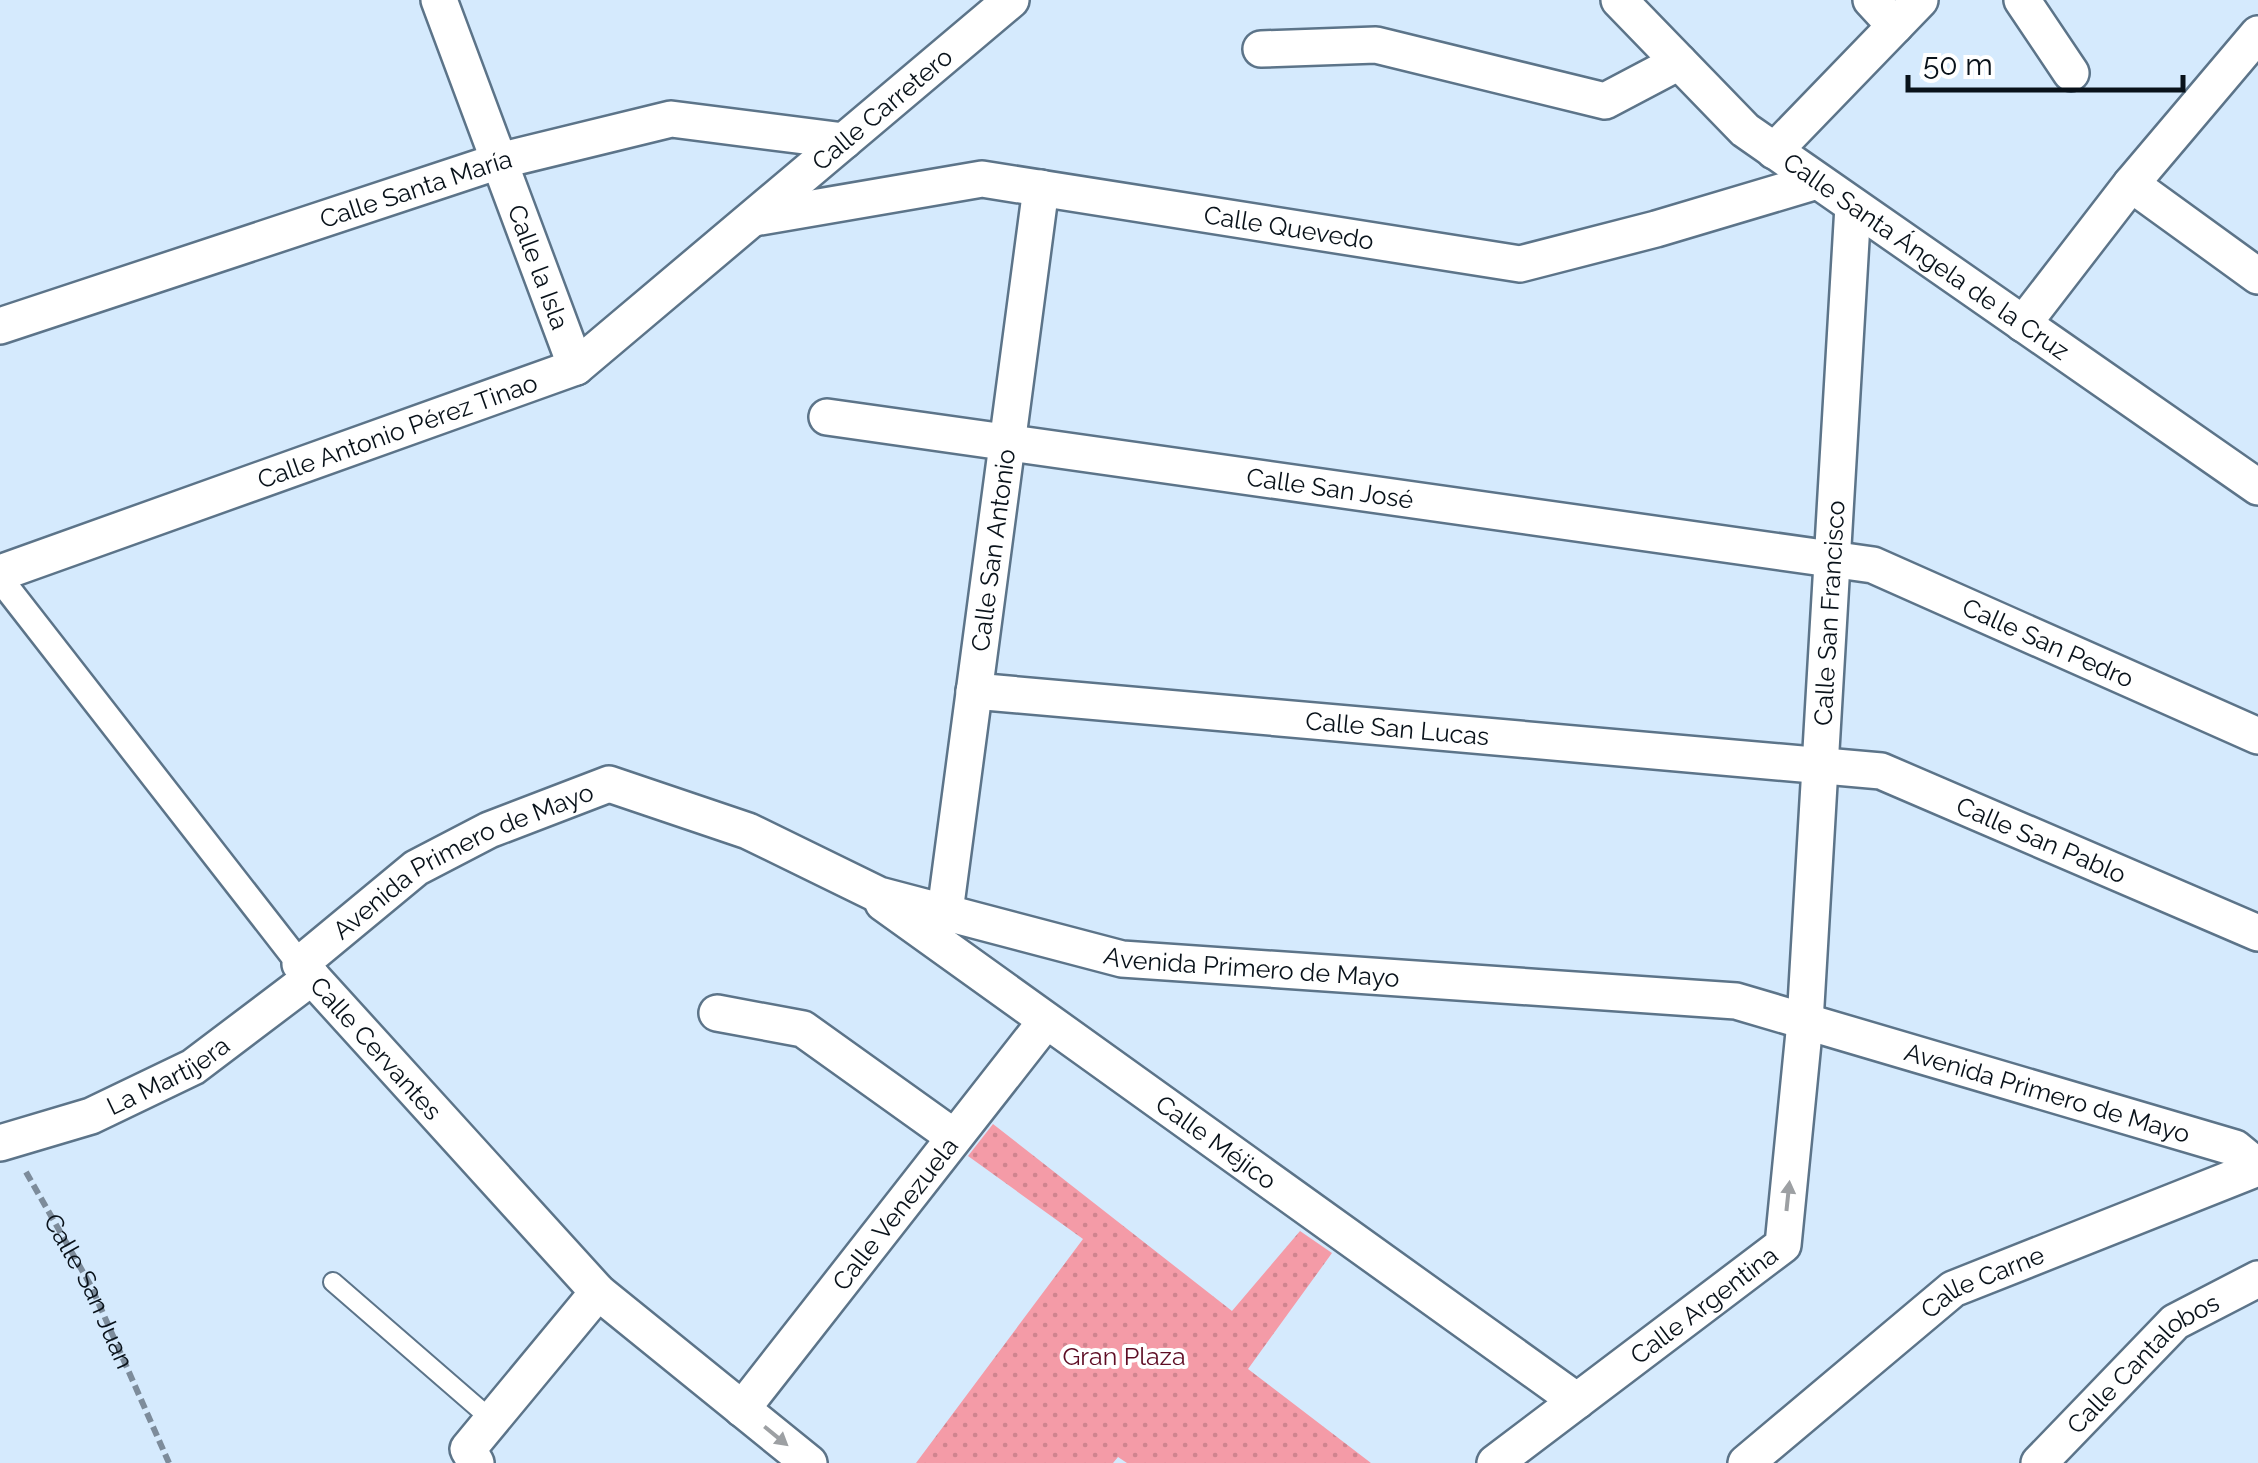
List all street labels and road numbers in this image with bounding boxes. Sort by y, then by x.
street label: Calle Carretero [806,41,958,176]
street label: Calle Santa María [316,143,515,234]
street label: Calle Santa Ángela de la Cruz [1778,146,2075,366]
street label: Calle Quevedo [1202,199,1376,256]
street label: Calle la Isla [502,200,576,334]
street label: Calle Antonio Pérez Tinao [253,367,541,495]
street label: Calle San Antonio [965,447,1021,653]
street label: Calle San José [1245,462,1415,515]
street label: Calle San Francisco [1807,499,1851,727]
street label: Calle San Pedro [1958,592,2138,694]
street label: Calle San Lucas [1304,705,1490,751]
street label: Avenida Primero de Mayo [327,776,597,945]
street label: Calle San Pablo [1952,790,2131,889]
street label: Avenida Primero de Mayo [1101,940,1400,993]
street label: Calle Cervantes [304,970,448,1126]
street label: La Martijera [102,1030,235,1121]
street label: Avenida Primero de Mayo [1901,1037,2194,1149]
street label: Calle Méjico [1150,1089,1282,1195]
street label: Calle Venezuela [826,1131,964,1296]
street label: Calle San Juan [38,1208,140,1373]
street label: Calle Carne [1915,1239,2048,1325]
street label: Calle Argentina [1624,1240,1783,1370]
street label: Calle Cantalobos [2061,1287,2224,1440]

